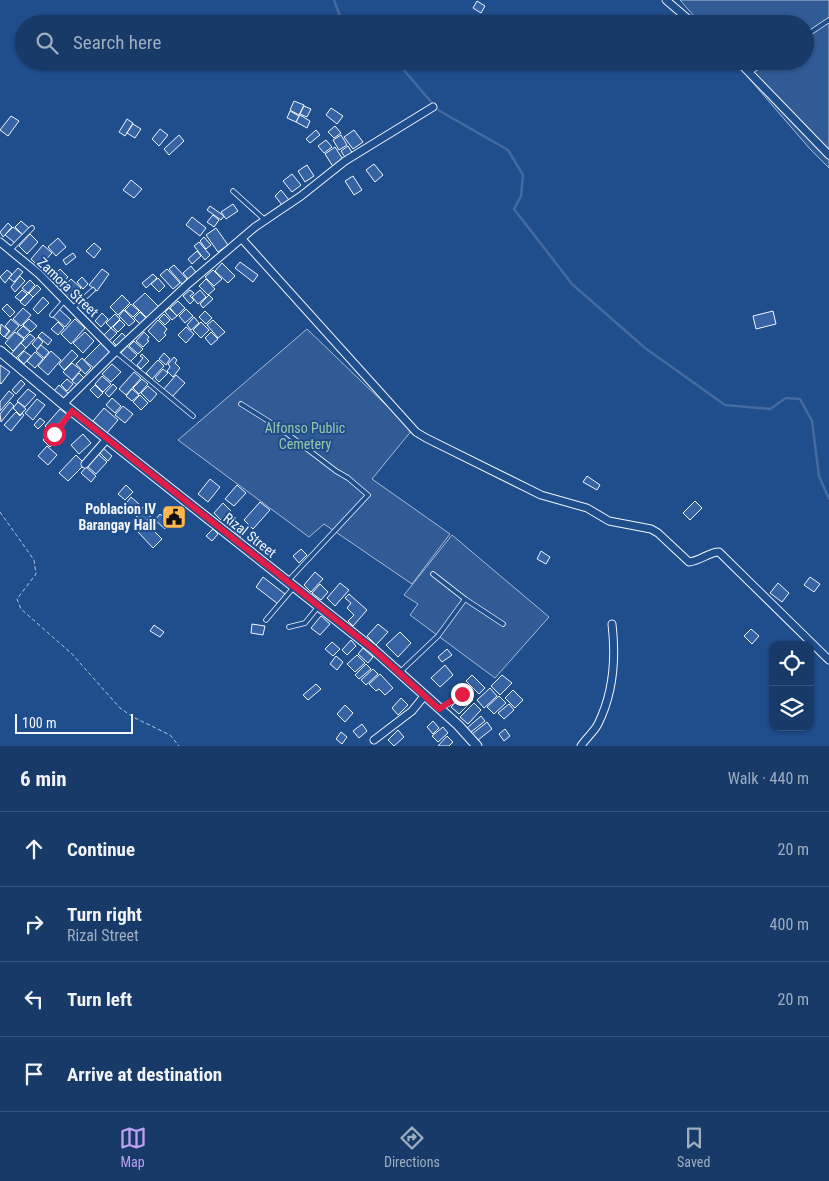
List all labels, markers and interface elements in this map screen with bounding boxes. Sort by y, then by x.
search box [15,15,814,70]
icon: search [33,29,61,57]
text: Search here [73,31,161,54]
street label: Zamora Street [34,254,102,320]
park label: Alfonso Public Cemetery [265,420,345,452]
route start [43,423,66,446]
place label: Poblacion IV Barangay Hall [78,501,156,533]
public building icon: Poblacion IV Barangay Hall [161,504,187,530]
street label: Rizal Street [220,509,280,561]
map controls [769,641,814,731]
button: locate [769,641,814,686]
route end [451,683,474,706]
button: layers [769,686,814,731]
scale bar [15,711,132,734]
text: 100 m [22,715,57,731]
text: 6 min [20,767,67,791]
text: Walk · 440 m [728,769,809,788]
icon: ahead [20,835,48,863]
text: Continue [67,838,135,861]
text: 20 m [777,840,809,859]
text: Turn right [67,903,142,926]
icon: right [20,910,48,938]
text: 400 m [770,915,809,934]
text: Rizal Street [67,926,139,945]
icon: left [20,985,48,1013]
text: Turn left [67,988,132,1011]
text: 20 m [777,990,809,1009]
icon: arrive [20,1060,48,1088]
text: Arrive at destination [67,1063,222,1086]
tab: Map [119,1124,147,1170]
tab: Directions [384,1124,440,1170]
tab: Saved [677,1124,710,1170]

